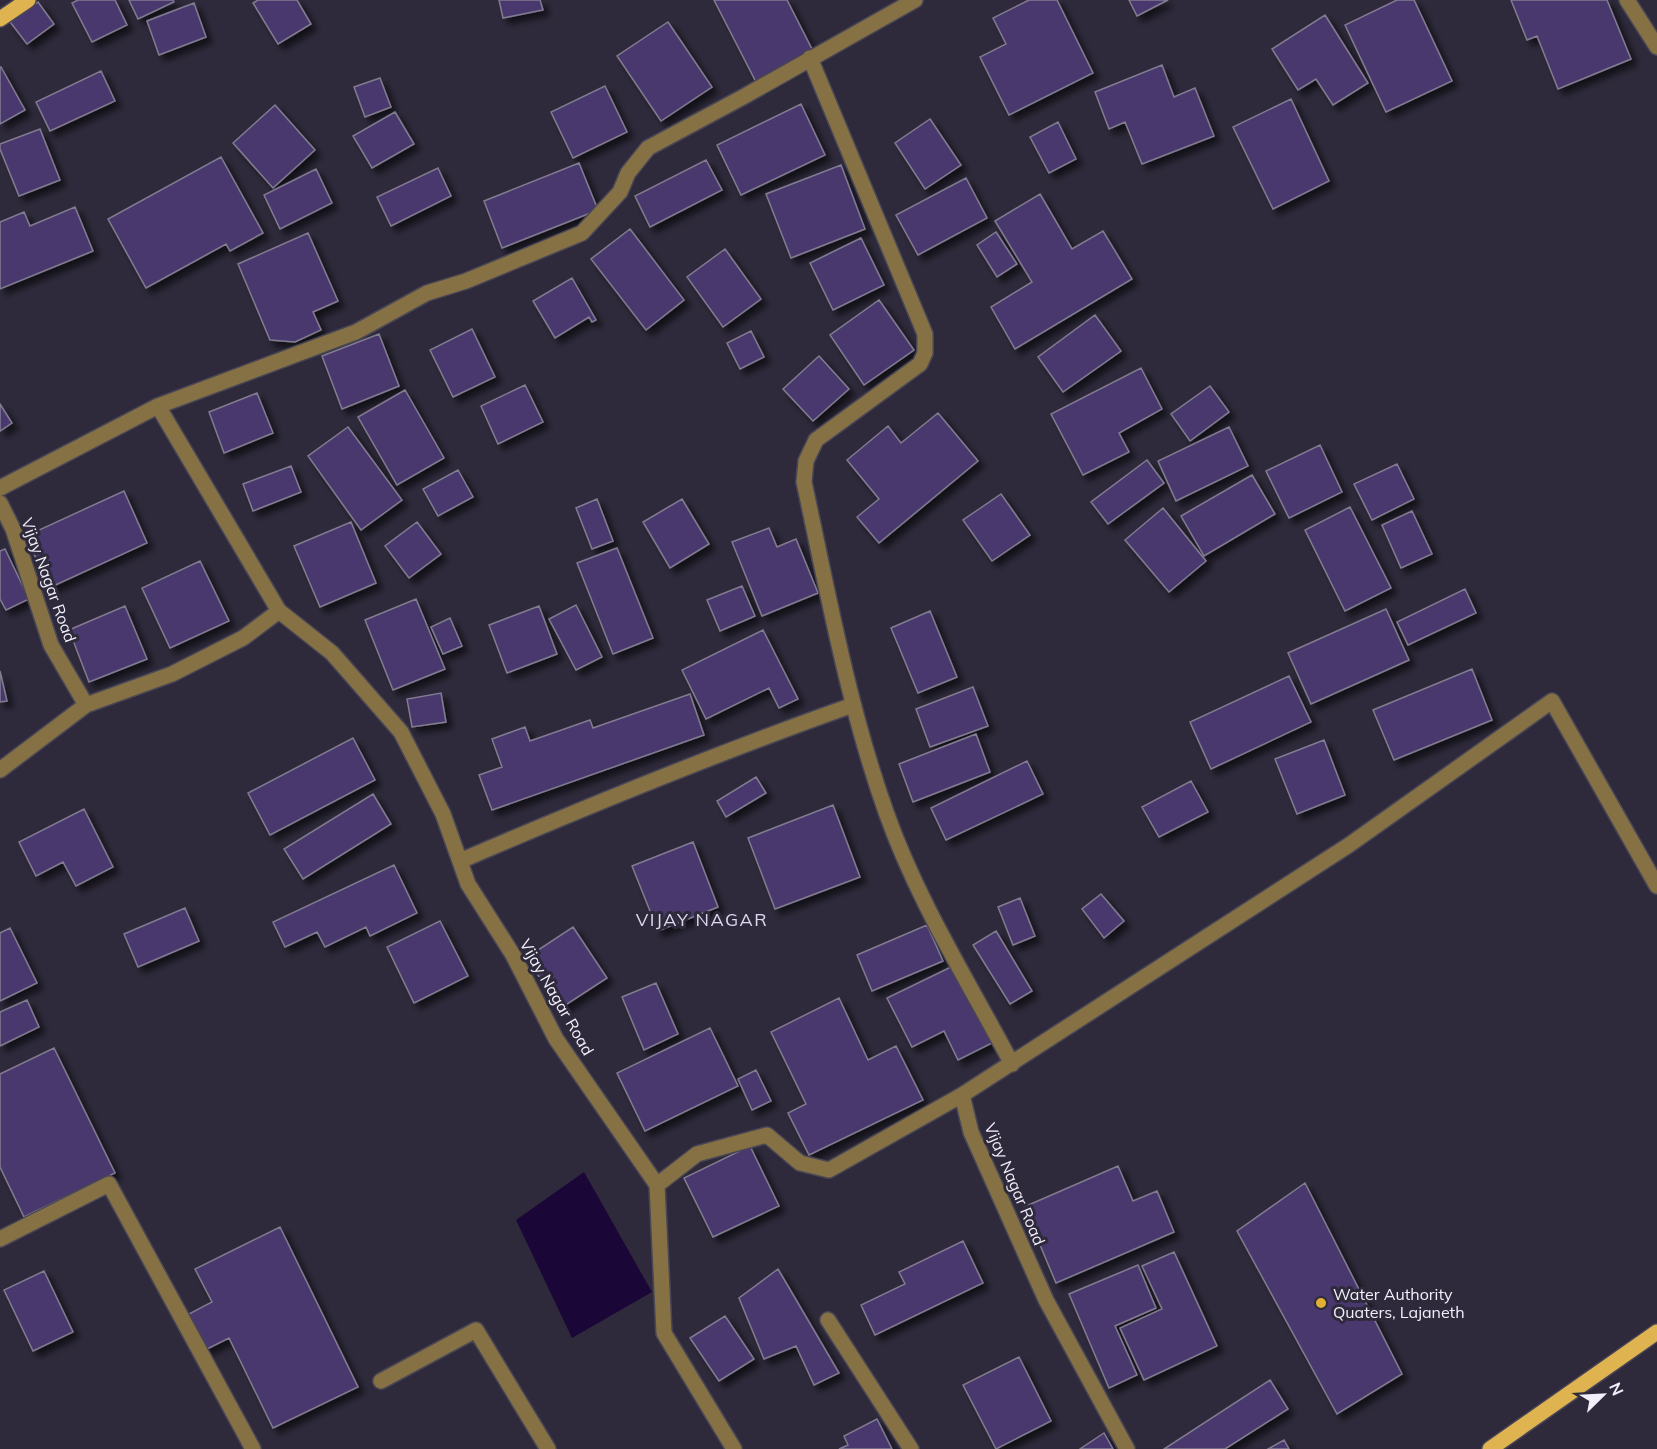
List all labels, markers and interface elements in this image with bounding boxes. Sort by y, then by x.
street label: Vijay Nagar Road [17,515,81,645]
district label: VIJAY NAGAR [636,908,768,931]
street label: Vijay Nagar Road [516,935,598,1059]
street label: Vijay Nagar Road [980,1120,1050,1248]
place label: Water Authority Quaters, Lajaneth [1333,1284,1465,1322]
marker: Water Authority Quaters, Lajaneth [1314,1296,1328,1310]
north arrow [1573,1365,1633,1425]
text: N [1605,1379,1628,1398]

